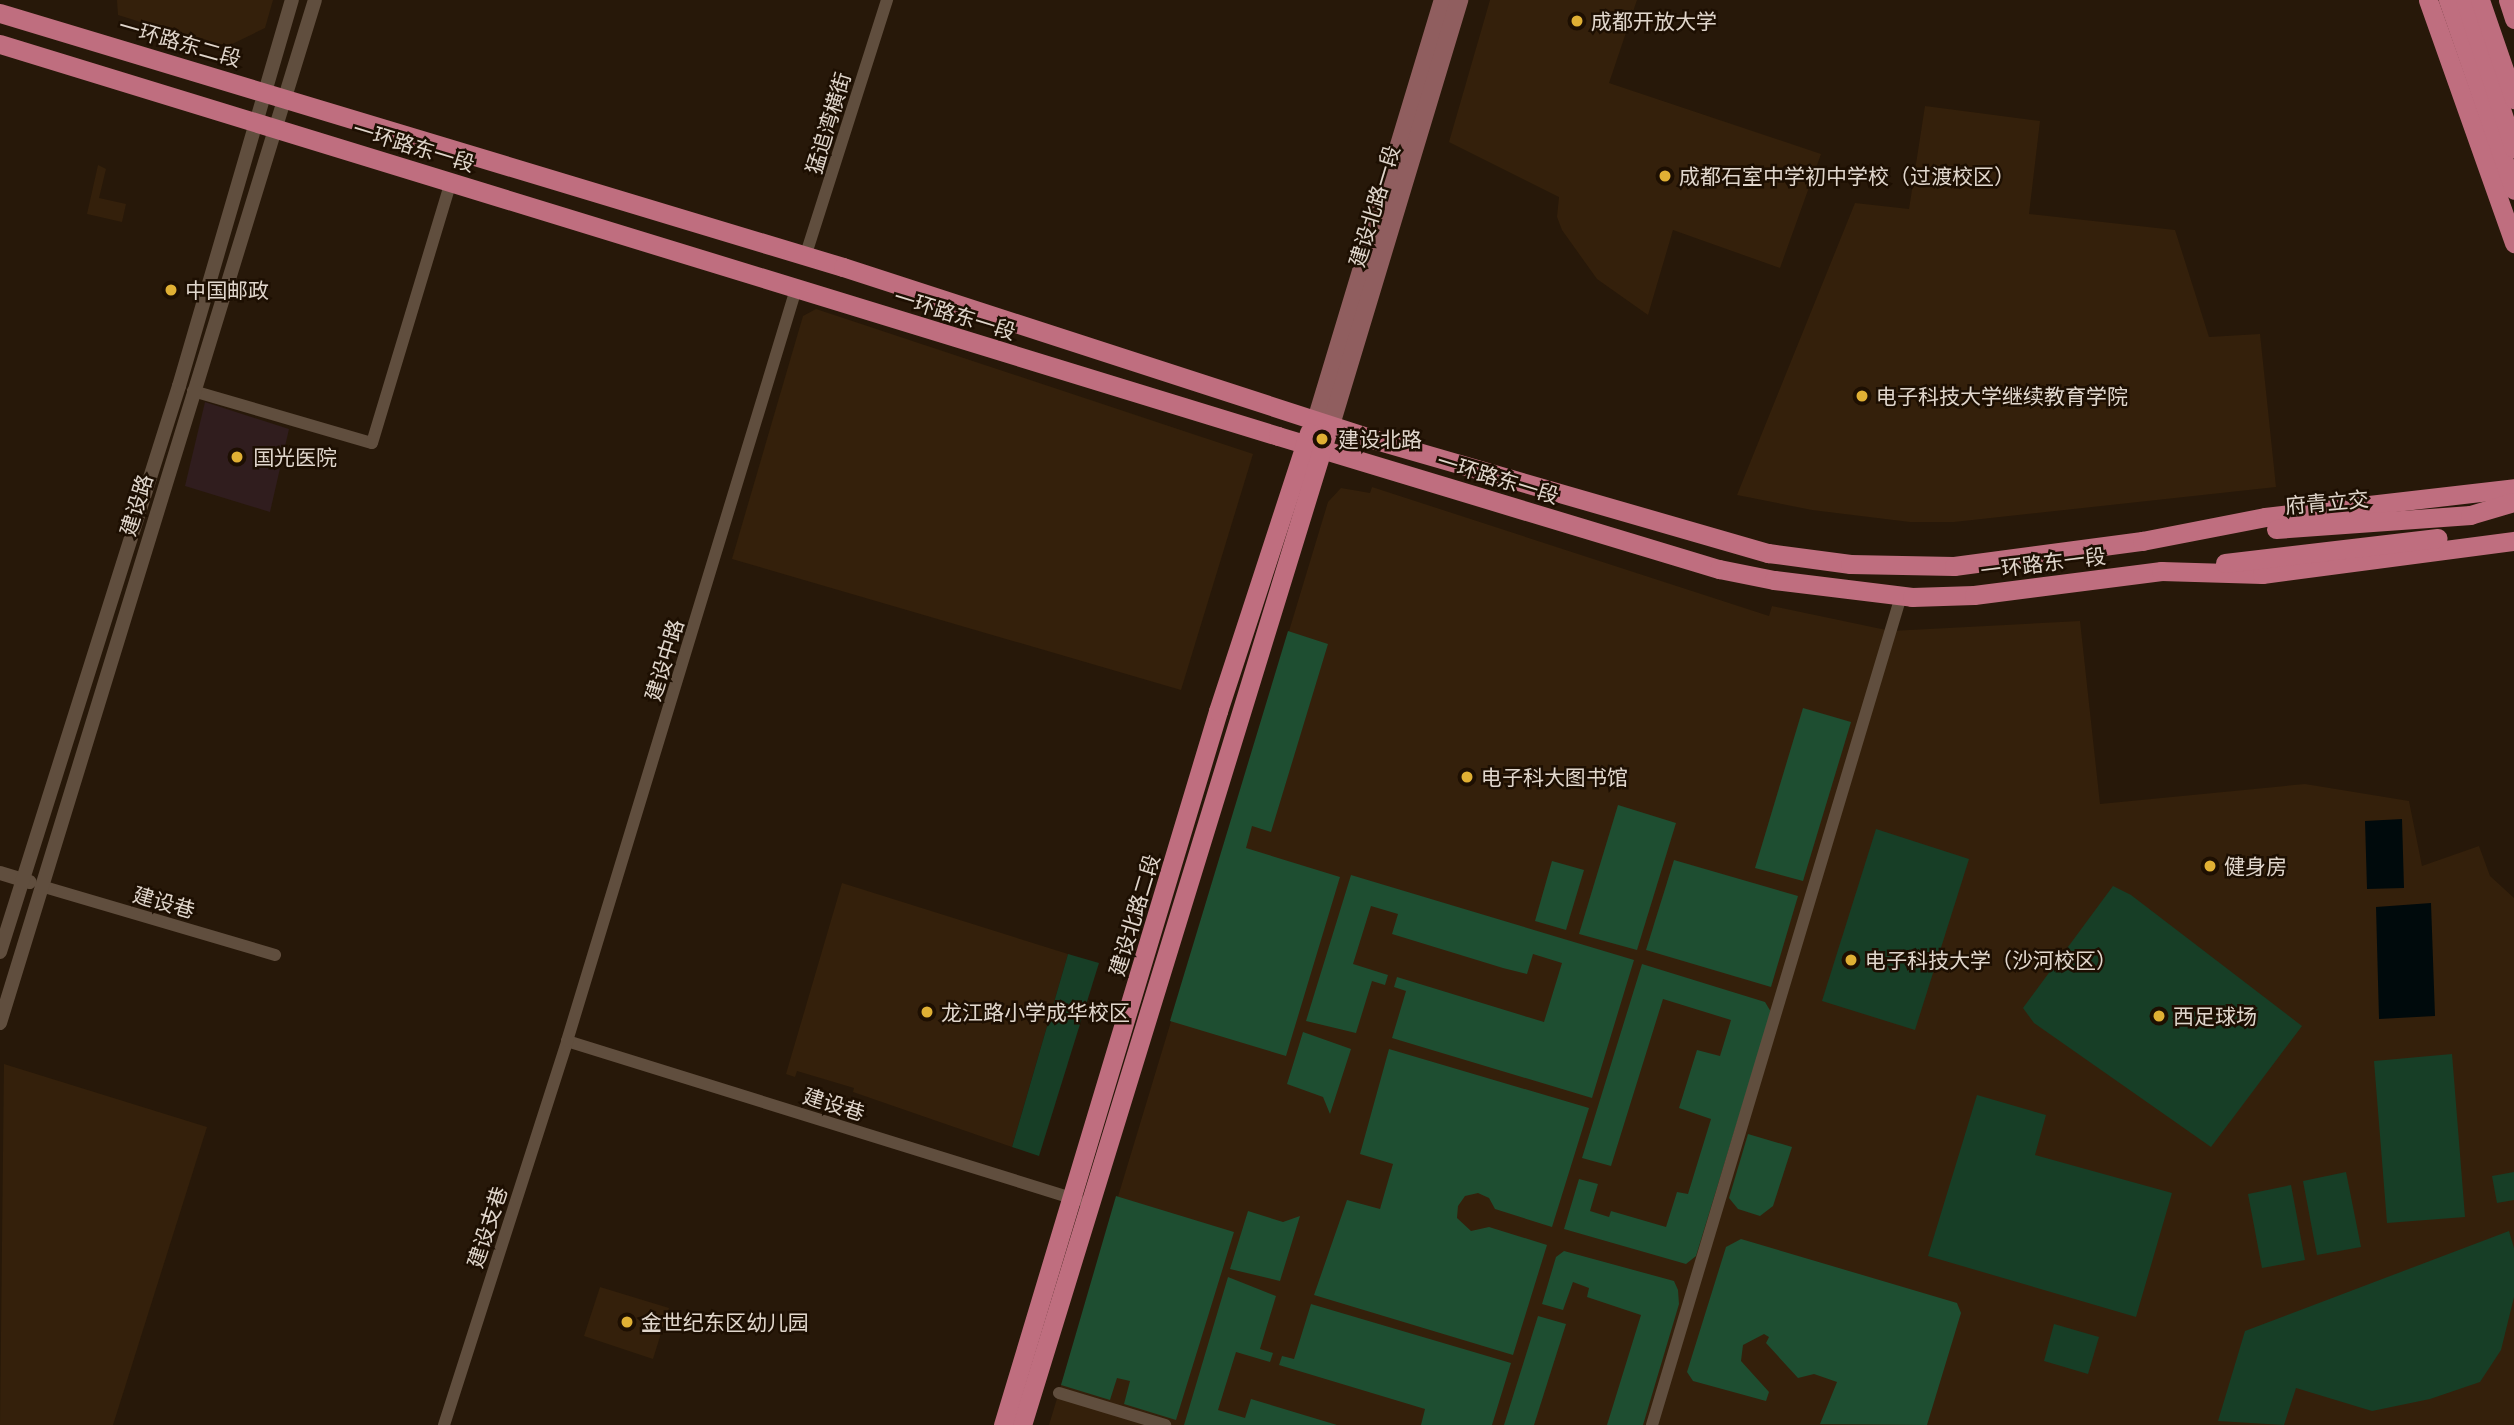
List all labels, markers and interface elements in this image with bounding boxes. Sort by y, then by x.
place label: 成都开放大学 [1591,8,1717,34]
street label: 一环路东二段 [116,13,244,71]
marker: 成都开放大学 [1569,13,1585,29]
street label: 猛追湾横街 [801,69,855,177]
street label: 一环路东一段 [350,116,478,176]
street label: 建设北路一段 [1344,142,1404,270]
place label: 成都石室中学初中学校（过渡校区） [1679,163,2015,189]
marker: 成都石室中学初中学校（过渡校区） [1657,168,1673,184]
place label: 中国邮政 [185,277,269,303]
marker: 中国邮政 [163,282,179,298]
street label: 一环路东一段 [891,284,1019,344]
place label: 电子科技大学继续教育学院 [1876,383,2128,409]
marker: 电子科技大学继续教育学院 [1854,388,1870,404]
place label: 建设北路 [1338,426,1422,452]
marker: 建设北路 [1312,429,1332,449]
place label: 国光医院 [253,444,337,470]
marker: 国光医院 [227,447,247,467]
street label: 一环路东一段 [1434,448,1562,508]
street label: 建设路 [115,471,157,539]
street label: 府青立交 [2284,486,2370,518]
street label: 一环路东一段 [1979,543,2107,583]
street label: 建设中路 [640,616,688,704]
place label: 电子科大图书馆 [1481,764,1628,790]
marker: 电子科大图书馆 [1459,769,1475,785]
street label: 建设北路二段 [1104,851,1164,979]
place label: 健身房 [2224,853,2287,879]
marker: 健身房 [2202,858,2218,874]
street label: 建设巷 [130,881,198,923]
place label: 电子科技大学（沙河校区） [1865,947,2117,973]
marker: 电子科技大学（沙河校区） [1843,952,1859,968]
place label: 龙江路小学成华校区 [941,999,1130,1025]
place label: 西足球场 [2173,1003,2257,1029]
marker: 龙江路小学成华校区 [919,1004,935,1020]
marker: 西足球场 [2151,1008,2167,1024]
street label: 建设巷 [800,1083,868,1125]
street label: 建设支巷 [462,1183,512,1271]
place label: 金世纪东区幼儿园 [641,1309,809,1335]
marker: 金世纪东区幼儿园 [619,1314,635,1330]

